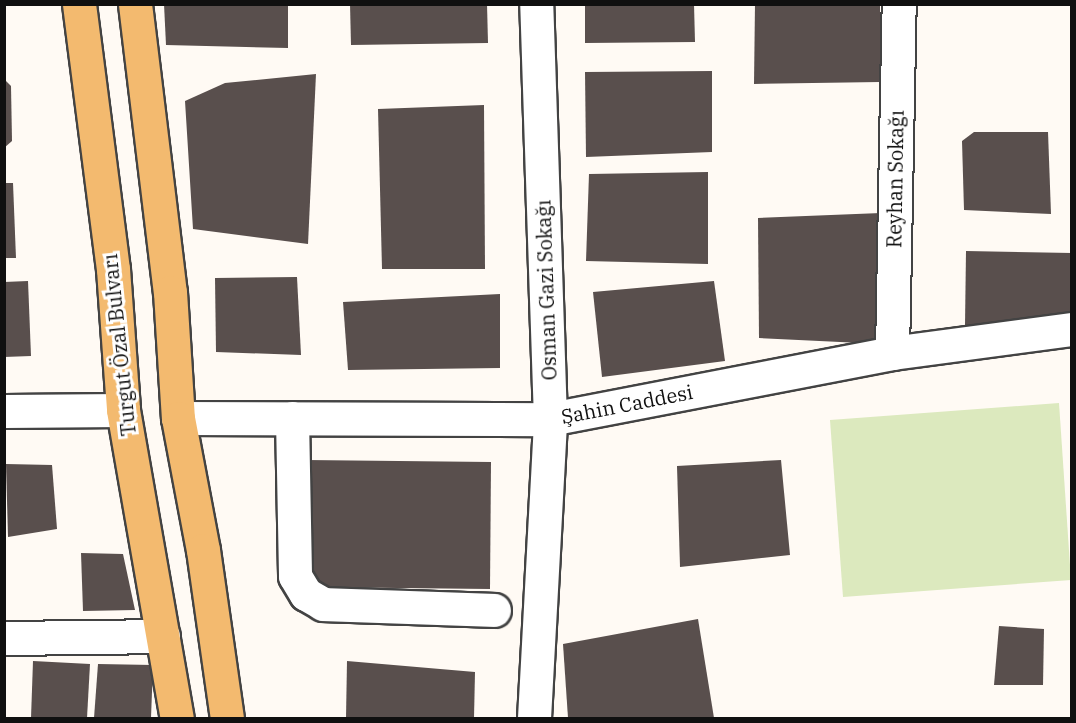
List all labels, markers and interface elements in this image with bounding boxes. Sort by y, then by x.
street label: Reyhan Sokağı [882,110,908,248]
street label: Osman Gazi Sokağı [531,199,561,381]
street label: Turgut Özal Bulvarı [98,253,140,437]
street label: Şahin Caddesi [559,379,695,429]

